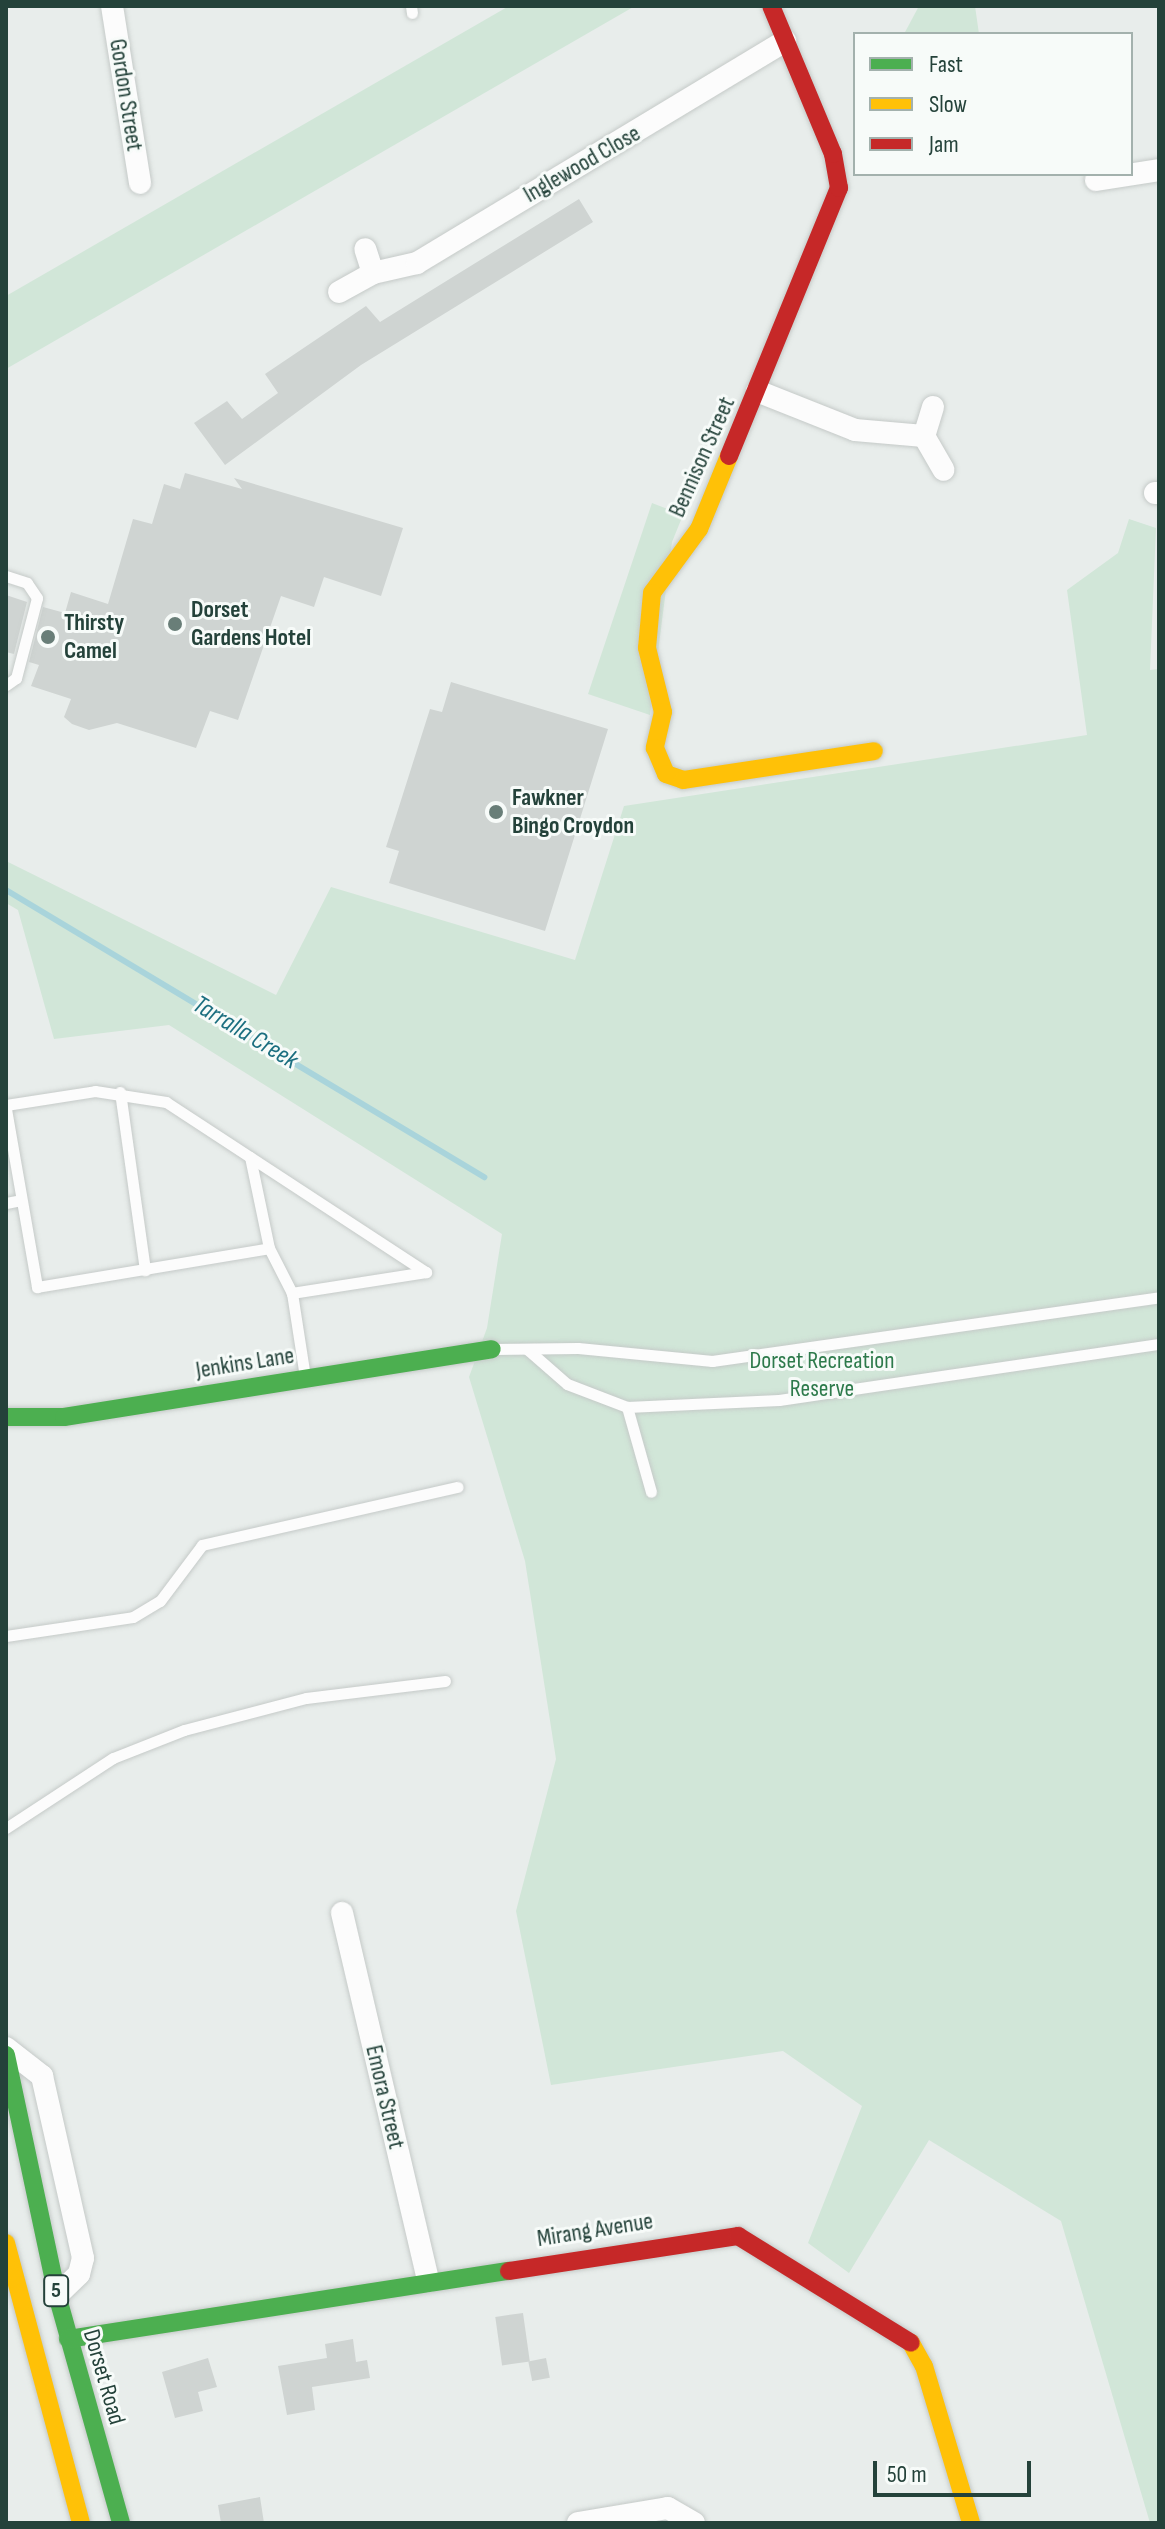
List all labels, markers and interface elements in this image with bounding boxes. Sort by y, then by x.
legend [853,32,1133,176]
street label: Gordon Street [103,37,149,153]
text: Fast [929,50,963,79]
text: Slow [929,90,967,119]
street label: Inglewood Close [518,119,646,209]
text: Jam [929,130,959,159]
street label: Bennison Street [663,392,741,522]
place label: Dorset Gardens Hotel [191,596,311,652]
place label: Thirsty Camel [64,609,124,665]
marker: Dorset Gardens Hotel [166,615,184,633]
marker: Thirsty Camel [39,628,57,646]
place label: Fawkner Bingo Croydon [512,784,634,840]
marker: Fawkner Bingo Croydon [487,803,505,821]
water label: Tarralla Creek [187,989,303,1077]
street label: Jenkins Lane [194,1341,296,1385]
park label: Dorset Recreation Reserve [750,1347,894,1403]
street label: Emora Street [359,2042,411,2152]
street label: Mirang Avenue [535,2207,655,2253]
road number: 5 [42,2273,70,2309]
street label: Dorset Road [77,2326,131,2428]
scale bar [877,2445,1035,2495]
text: 50 m [887,2460,927,2489]

